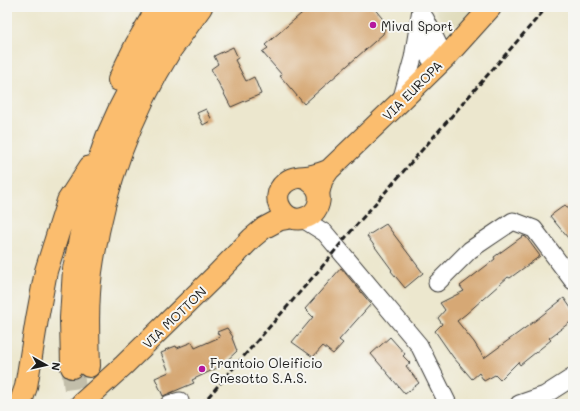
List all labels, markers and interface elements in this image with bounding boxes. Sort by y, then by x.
place label: Mival Sport [381,17,453,34]
marker: Mival Sport [368,20,378,30]
street label: VIA EUROPA [378,56,446,124]
street label: VIA MOTTON [139,282,209,352]
north arrow [26,345,66,385]
place label: Frantoio Oleificio Gnesotto S.A.S. [210,354,323,386]
text: N [48,361,64,372]
marker: Frantoio Oleificio Gnesotto S.A.S. [197,364,207,374]

